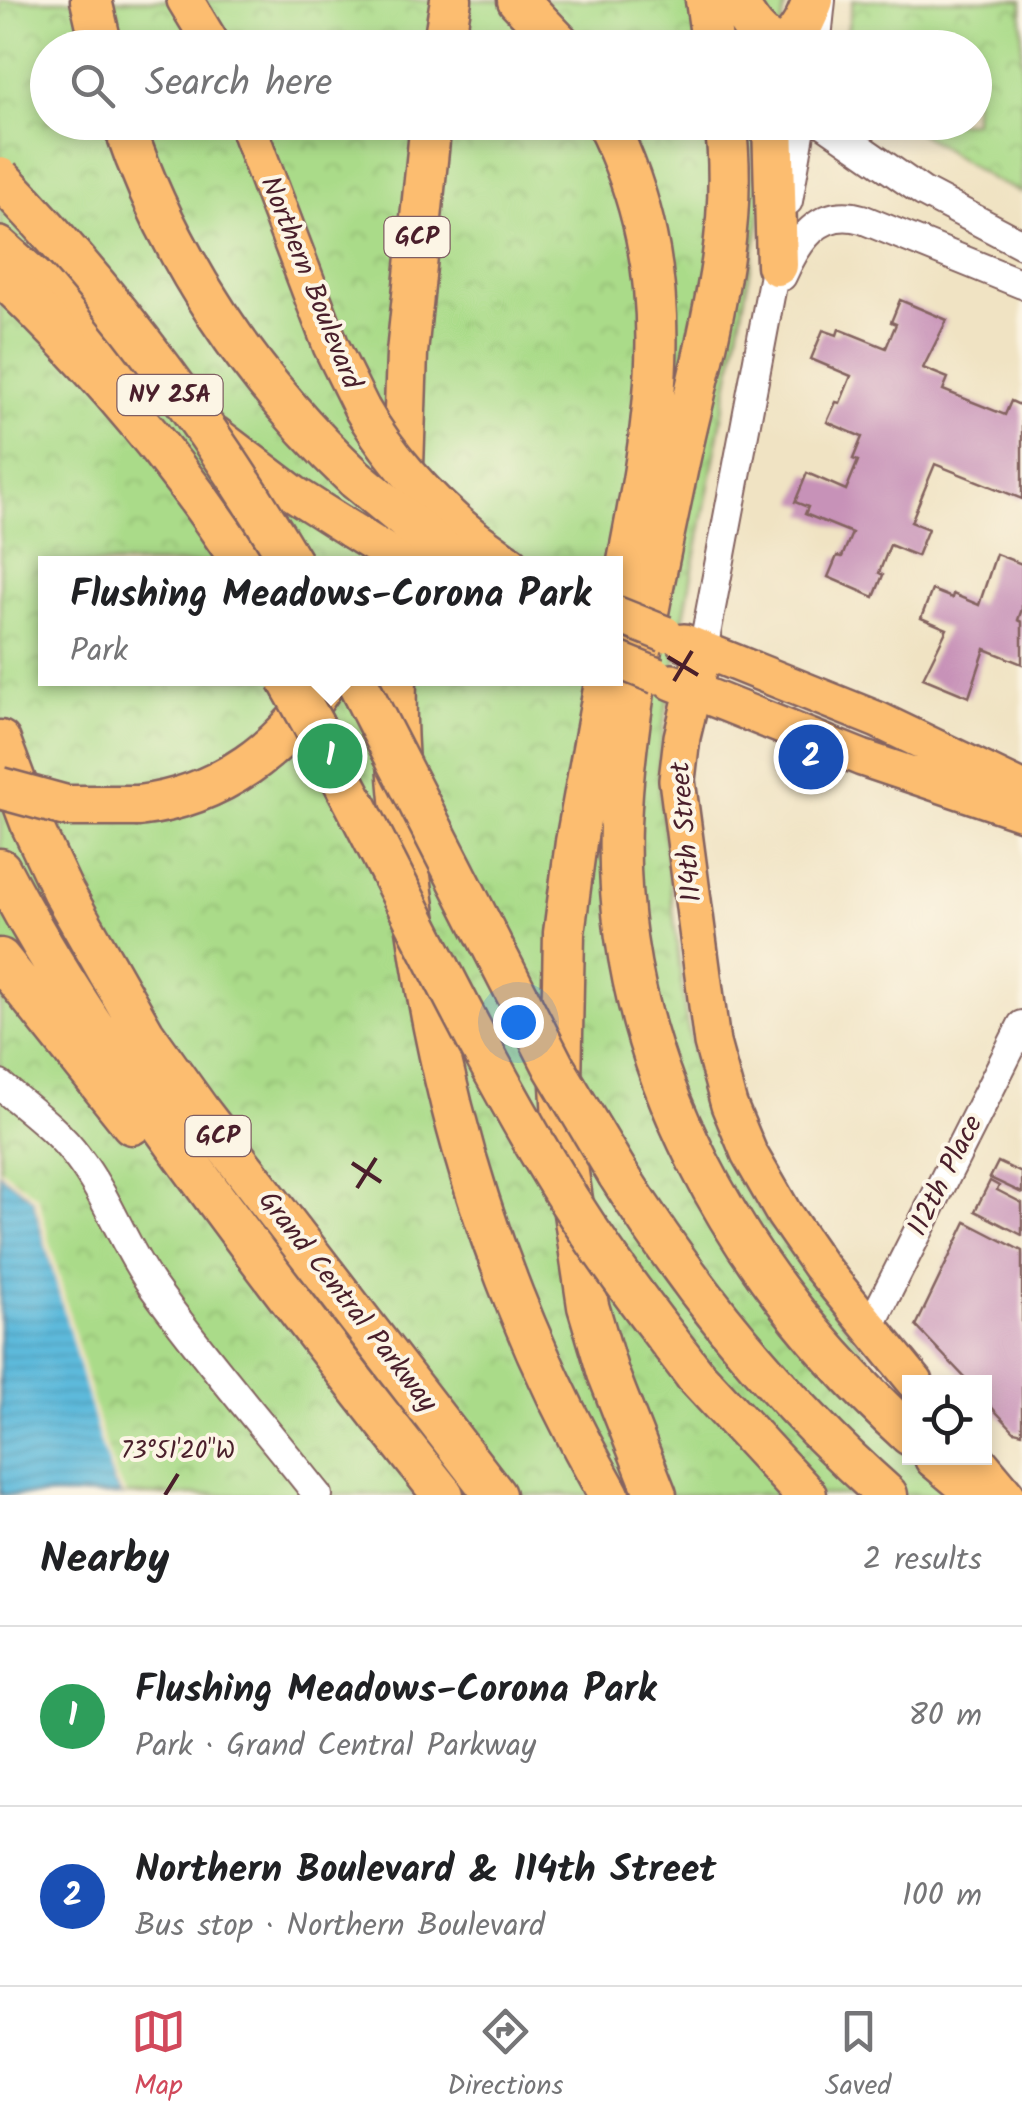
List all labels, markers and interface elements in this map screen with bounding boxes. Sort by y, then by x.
search box [30,30,992,140]
text: Search here [145,55,332,115]
icon: search [65,58,120,113]
street label: Northern Boulevard [247,170,374,397]
road number: GCP [384,217,450,257]
road number: NY 25A [118,375,222,415]
popup [38,556,623,686]
text: Flushing Meadows-Corona Park [70,566,591,626]
text: Park [70,626,128,677]
pin: 1 [298,718,362,794]
pin: 2 [778,720,844,794]
street label: 114th Street [658,759,716,904]
your location [493,997,544,1048]
street label: 112th Place [896,1107,996,1245]
road number: GCP [186,1116,250,1156]
street label: Grand Central Parkway [246,1181,449,1423]
map controls [902,1375,992,1465]
button: locate [902,1375,992,1465]
text: 73°51'20"W [121,1431,235,1471]
text: Nearby [40,1527,169,1594]
text: 2 results [863,1535,982,1586]
text: Flushing Meadows-Corona Park [135,1661,656,1721]
text: 1 [68,1691,77,1742]
text: 80 m [908,1691,982,1742]
text: Park · Grand Central Parkway [135,1721,536,1772]
text: Northern Boulevard & 114th Street [135,1841,716,1901]
text: 2 [63,1871,82,1922]
text: 100 m [902,1871,982,1922]
text: Bus stop · Northern Boulevard [135,1901,545,1952]
tab: Map [131,2004,186,2109]
tab: Directions [447,2004,563,2109]
tab: Saved [825,2004,891,2109]

